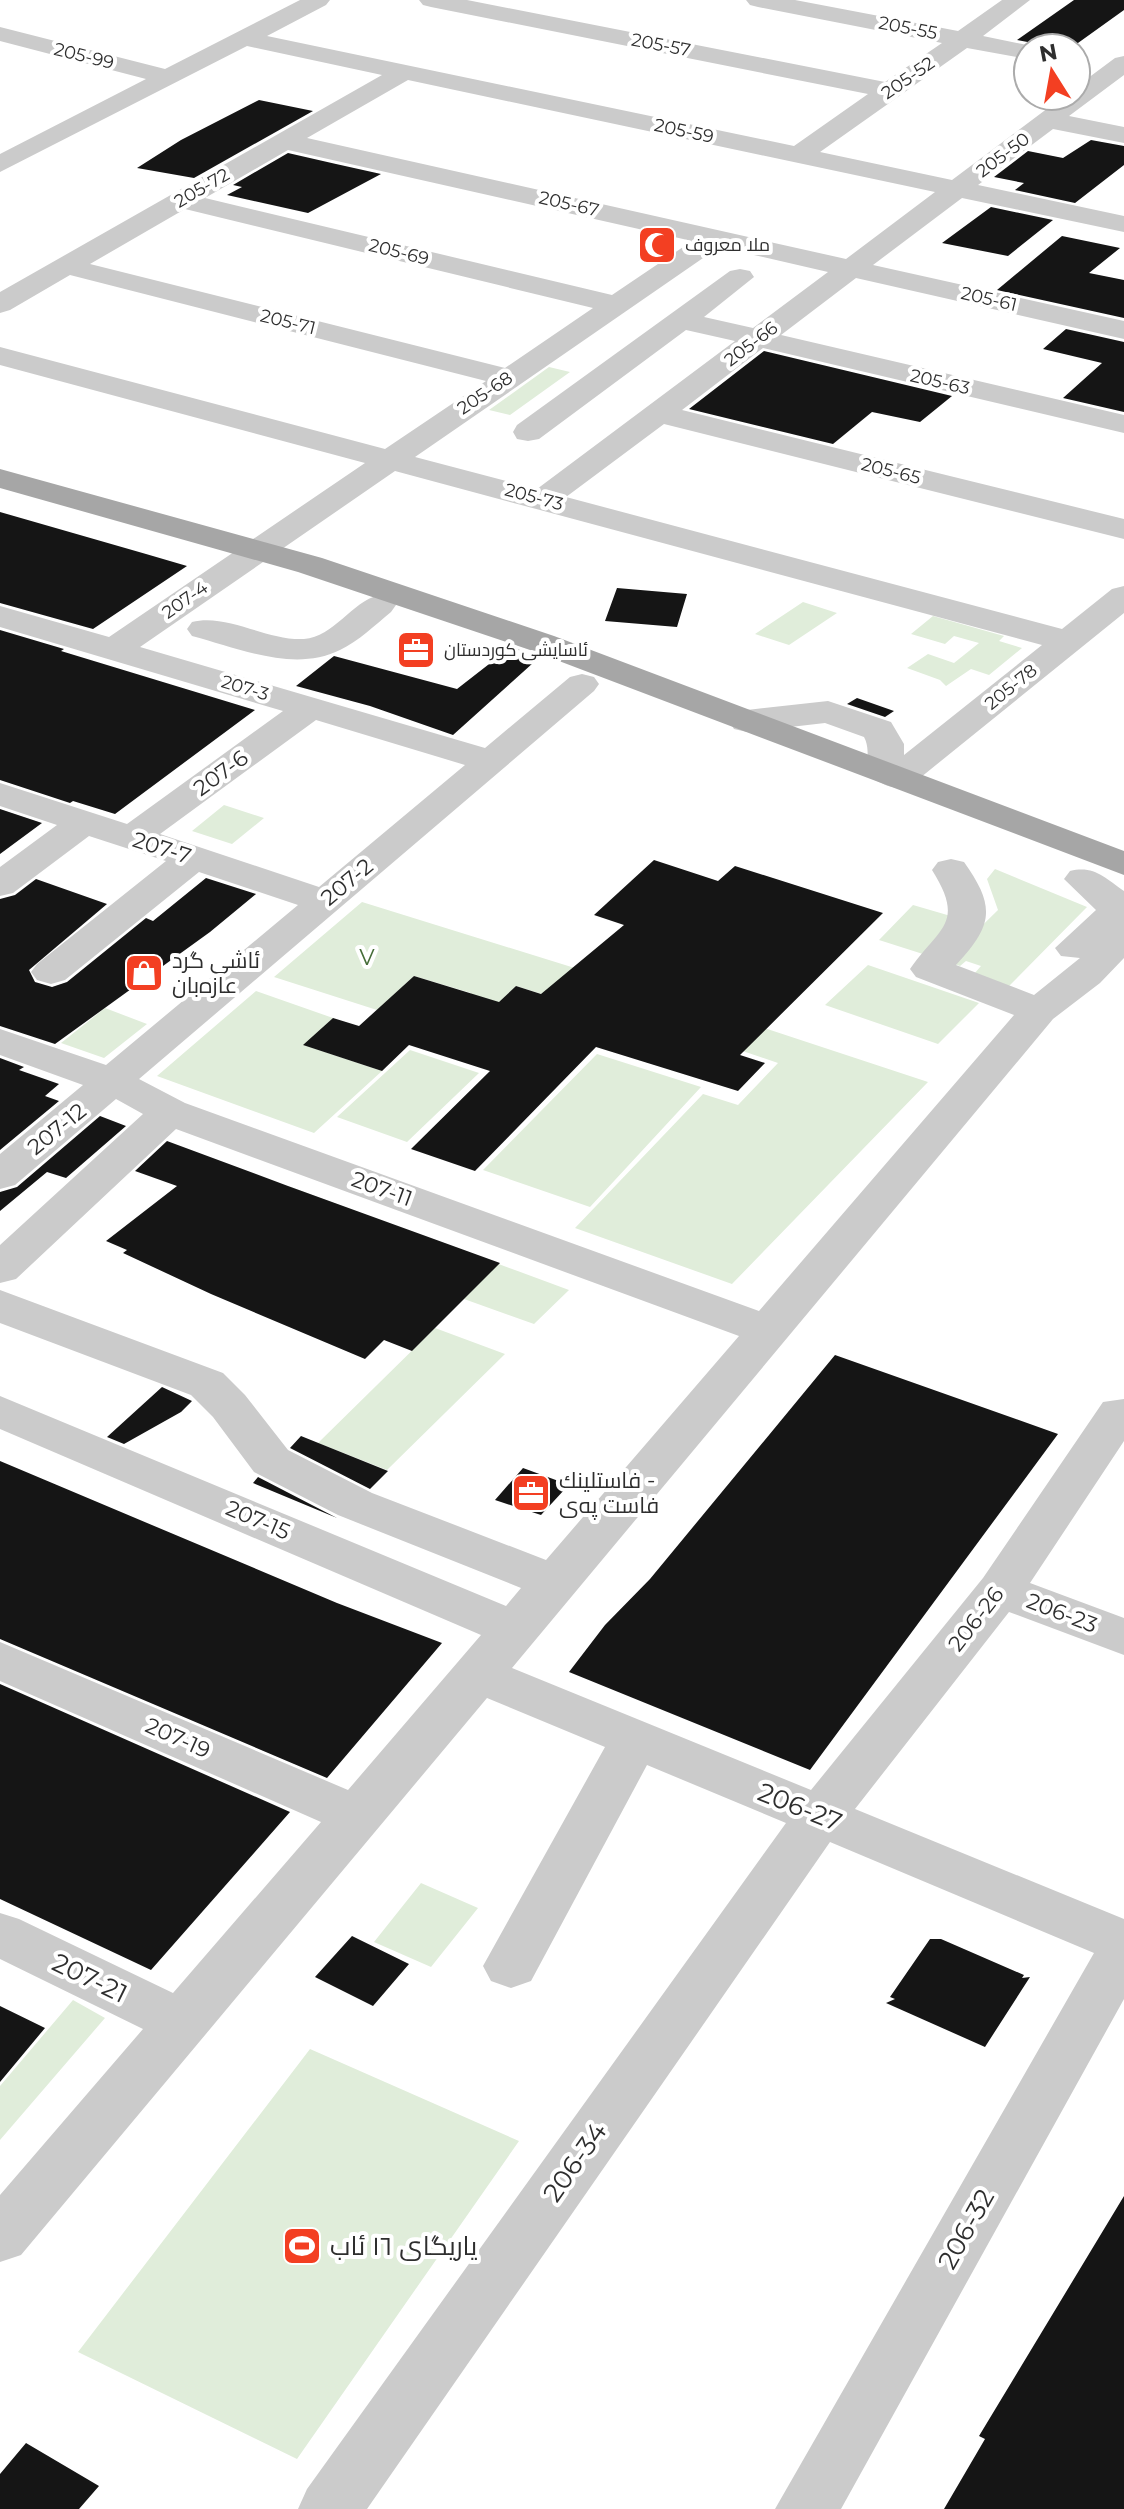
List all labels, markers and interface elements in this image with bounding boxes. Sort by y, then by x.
street label: 205-55 [877,12,939,44]
street label: 205-57 [630,29,692,61]
north arrow [1012,32,1092,112]
street label: 205-99 [52,38,116,74]
text: N [1037,38,1060,68]
street label: 205-52 [877,52,939,104]
street label: 205-59 [652,114,716,148]
street label: 205-50 [972,128,1034,182]
street label: 205-72 [171,164,233,212]
street label: 205-67 [537,186,601,222]
mosque icon: ملا معروف [636,224,678,266]
street label: 205-69 [367,234,431,270]
place label: ملا معروف [685,234,770,256]
street label: 205-61 [959,282,1019,316]
street label: 205-71 [258,305,318,339]
street label: 205-66 [720,317,782,371]
street label: 205-63 [908,364,972,400]
street label: 205-68 [453,367,517,419]
street label: 205-65 [859,453,923,489]
street label: 205-73 [502,479,566,515]
street label: 207-4 [158,576,212,624]
office icon: ئاسایشی كوردستان [395,629,437,671]
place label: ئاسایشی كوردستان [444,639,588,661]
street label: 205-78 [980,659,1042,715]
street label: 207-3 [219,670,271,706]
street label: 207-6 [189,744,253,802]
street label: 207-7 [129,826,195,870]
street label: 207-2 [316,853,378,911]
park label: V [359,944,375,971]
place label: ئاشی گرد عازه‌بان [172,947,260,999]
shop icon: ئاشی گرد عازه‌بان [123,952,165,994]
street label: 207-12 [22,1097,92,1161]
street label: 207-11 [348,1166,416,1212]
place label: فاستلینك - فاست په‌ی [559,1467,659,1520]
office icon: فاستلینك - فاست په‌ی [510,1472,552,1514]
street label: 207-15 [222,1494,294,1546]
street label: 206-26 [942,1581,1010,1657]
street label: 206-23 [1023,1587,1101,1639]
street label: 207-19 [141,1712,215,1764]
street label: 206-27 [753,1776,847,1838]
street label: 207-21 [47,1946,133,2010]
street label: 206-34 [536,2116,614,2208]
street label: 206-32 [931,2183,1001,2275]
sports icon: یاریگای ١٦ ئاب [281,2225,323,2267]
place label: یاریگای ١٦ ئاب [330,2230,477,2262]

